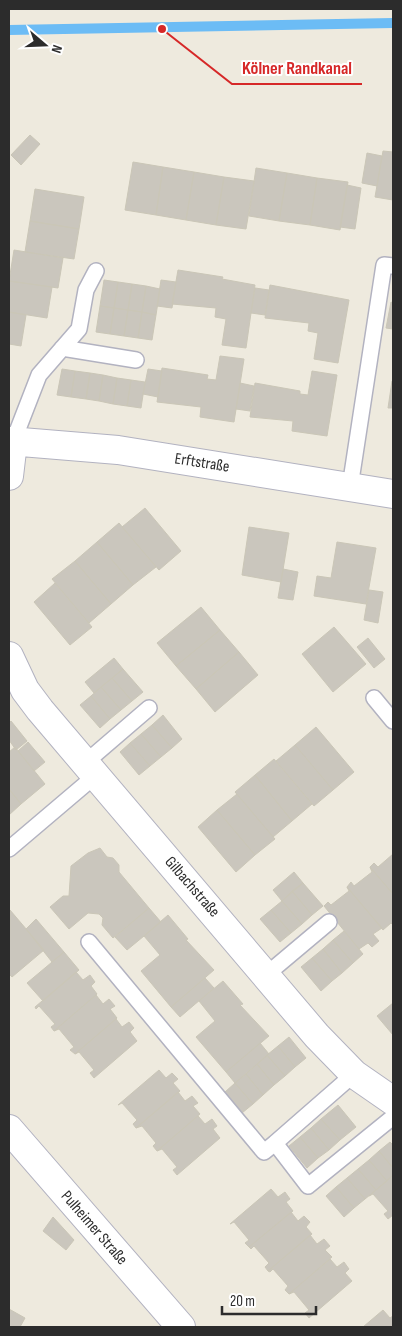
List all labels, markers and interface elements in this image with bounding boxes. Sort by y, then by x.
north arrow [20,20,70,70]
text: N [48,43,66,55]
callout: Kölner Randkanal [232,51,362,84]
text: Kölner Randkanal [242,58,352,79]
street label: Erftstraße [173,449,231,477]
street label: Gilbachstraße [160,853,224,921]
street label: Pulheimer Straße [57,1187,131,1269]
scale bar [222,1284,316,1316]
text: 20 m [230,1292,255,1311]

